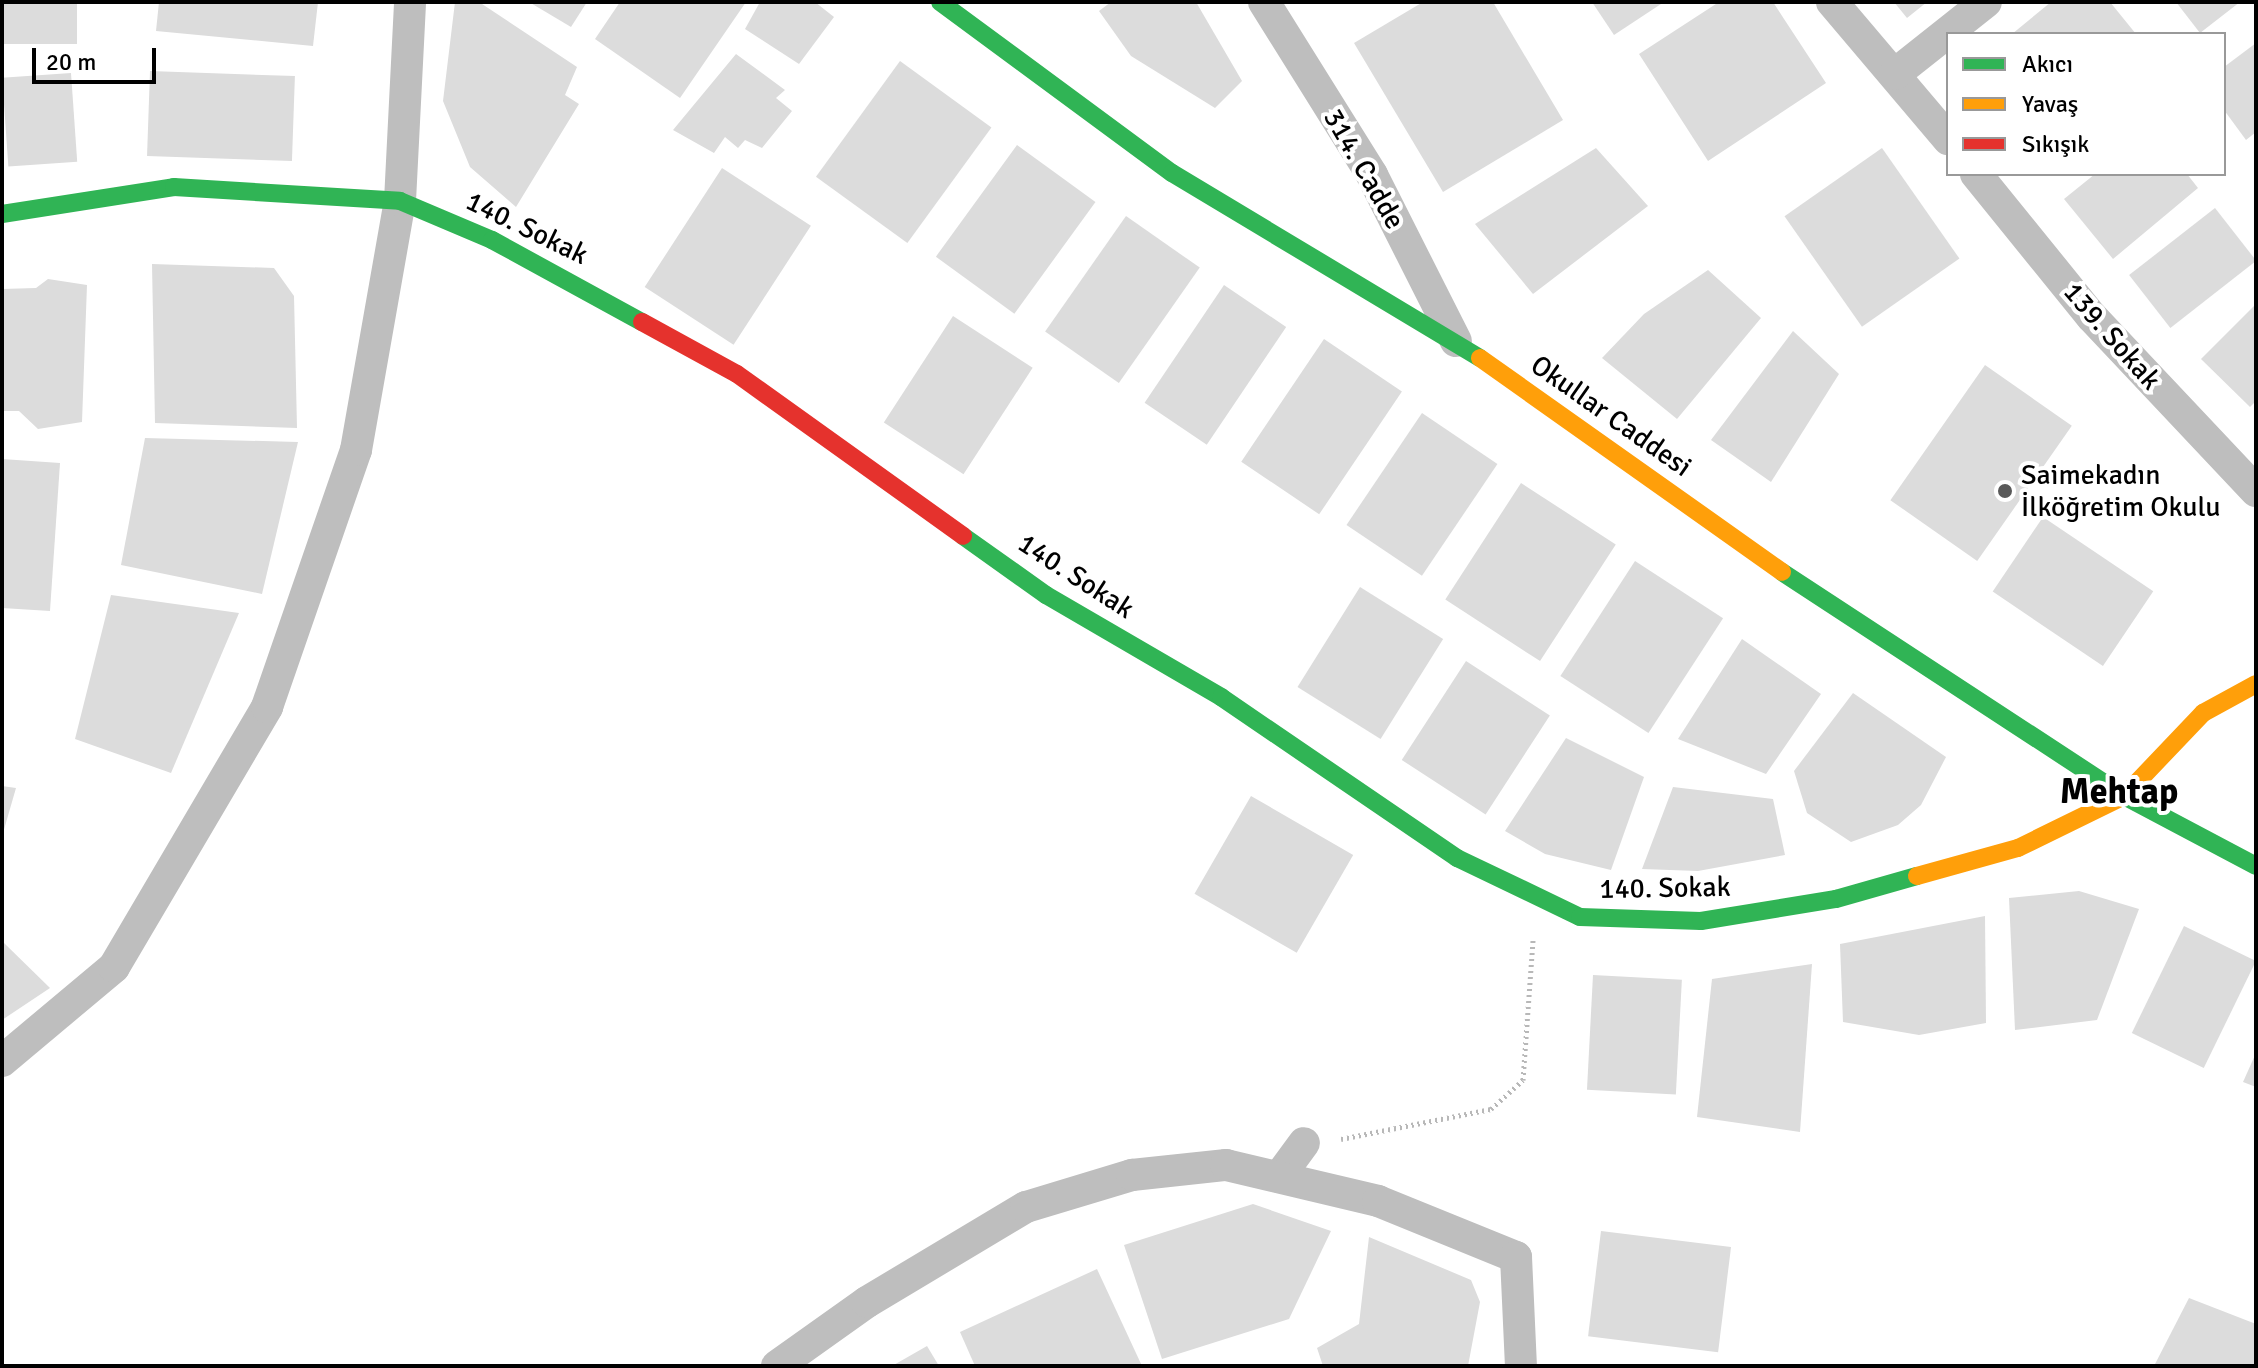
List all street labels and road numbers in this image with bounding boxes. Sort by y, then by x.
street label: 314. Cadde [1316,103,1412,235]
street label: 140. Sokak [461,184,593,272]
street label: 139. Sokak [2056,275,2168,397]
street label: Okullar Caddesi [1524,348,1698,484]
street label: 140. Sokak [1012,526,1140,626]
street label: 140. Sokak [1599,870,1731,906]

